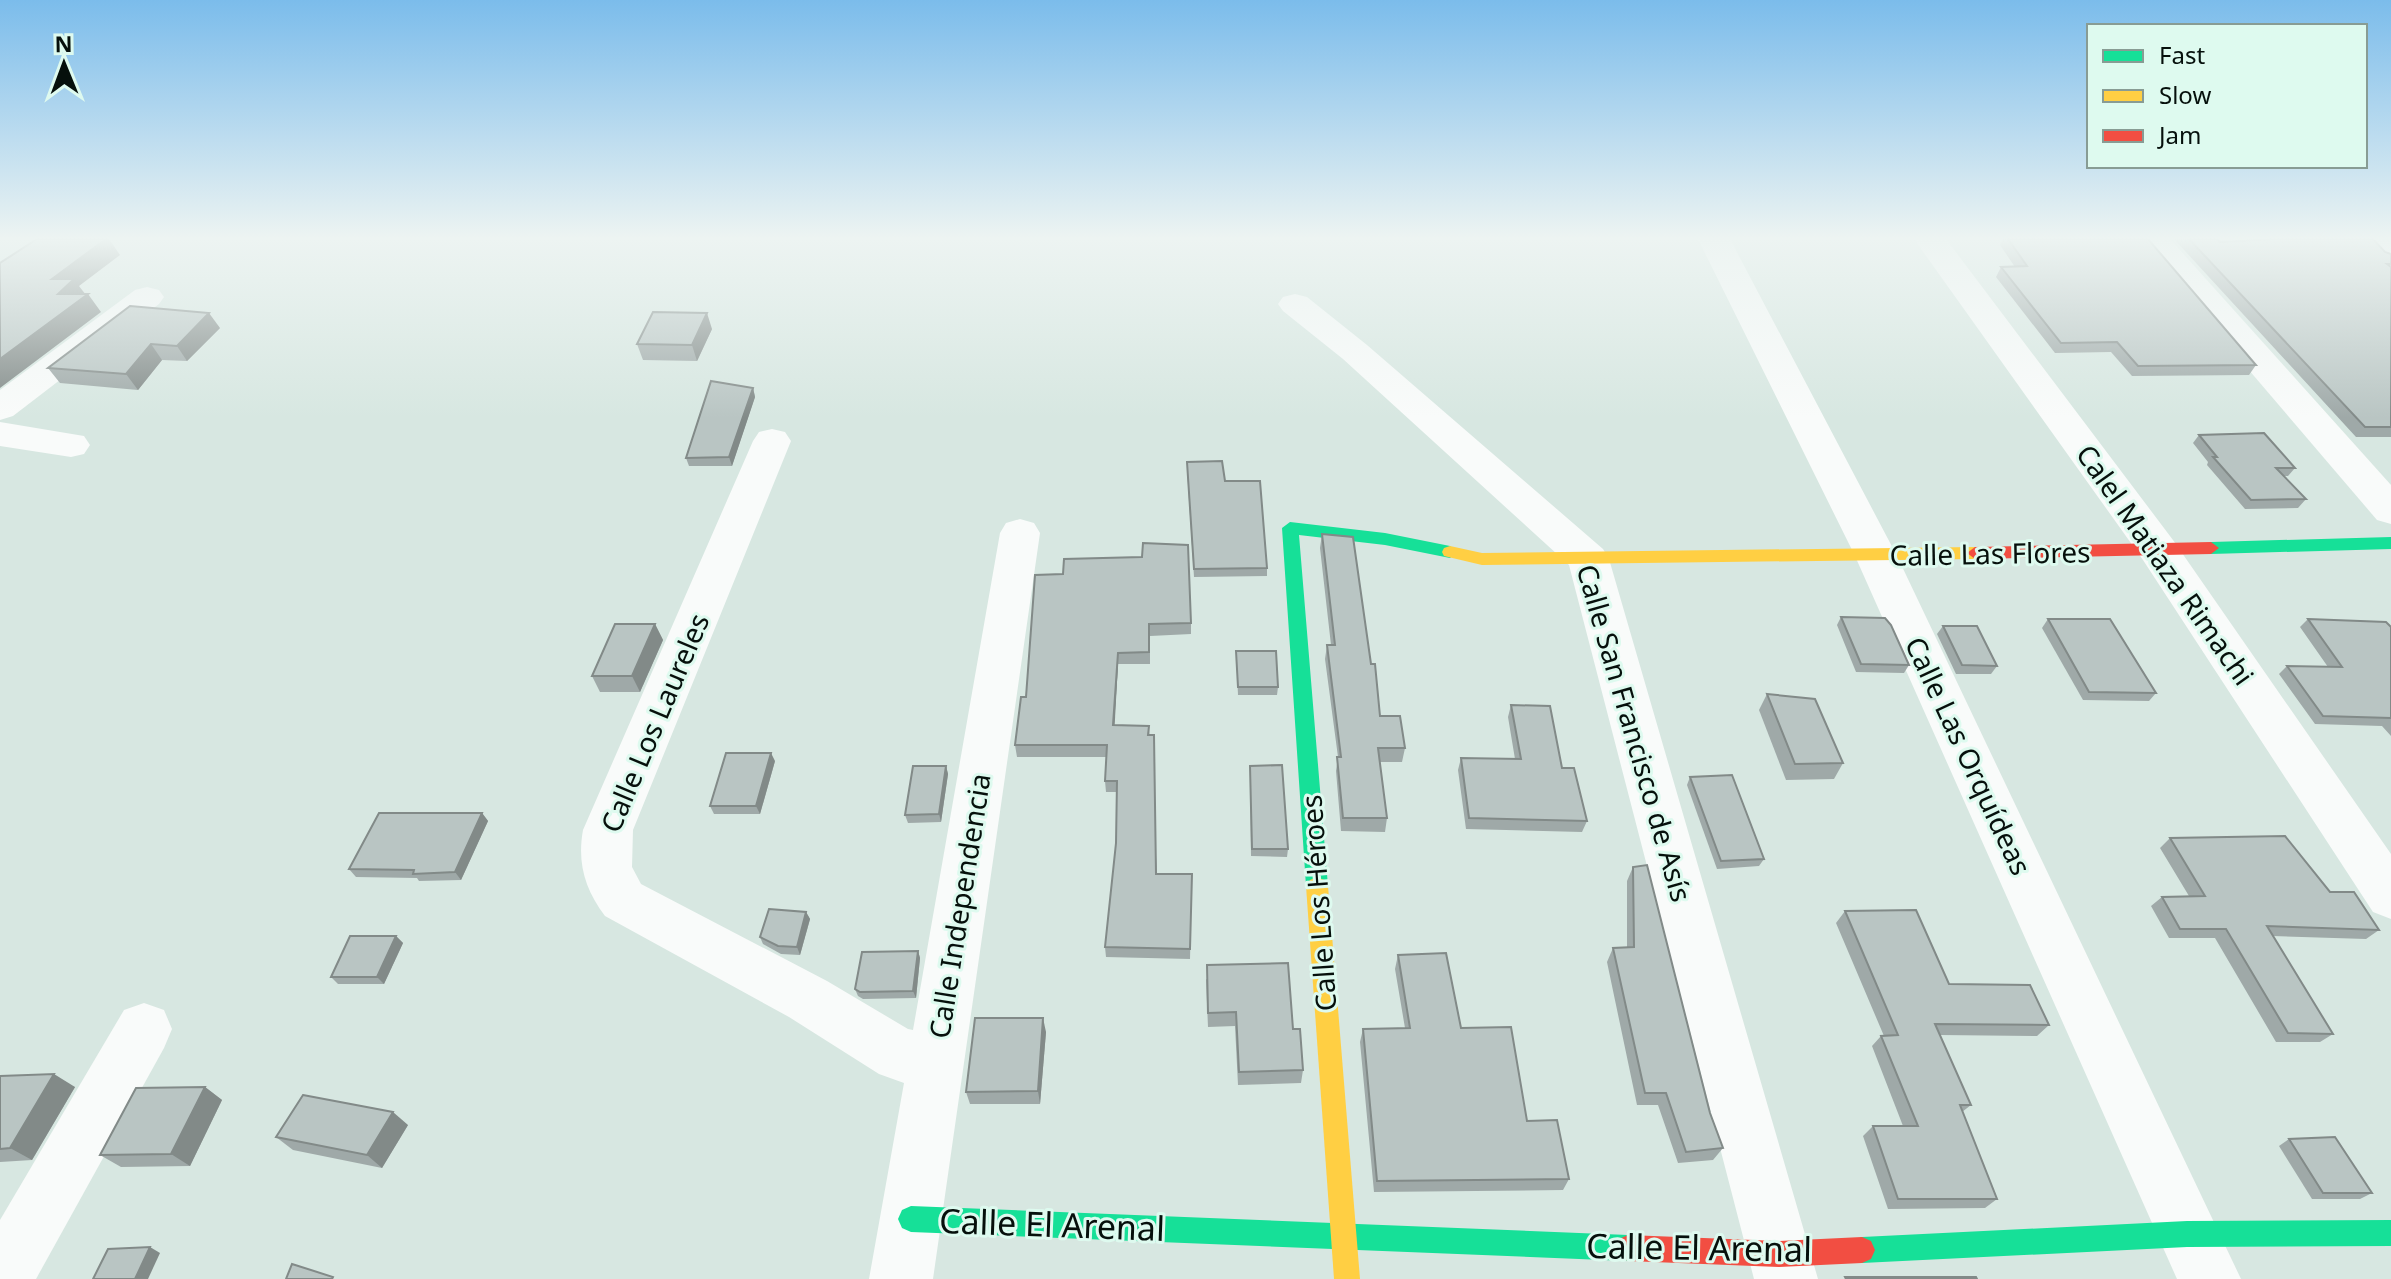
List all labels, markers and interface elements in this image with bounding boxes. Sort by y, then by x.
north arrow [24,24,104,104]
legend [2087,24,2367,168]
text: N [54,28,73,58]
text: Fast [2159,38,2205,71]
text: Slow [2159,78,2211,111]
text: Jam [2157,118,2201,151]
street label: Calel Matiaza Rimachi [2068,437,2263,692]
street label: Calle Las Flores [1889,532,2091,574]
street label: Calle San Francisco de Asís [1569,560,1701,906]
street label: Calle Los Laureles [591,607,717,838]
street label: Calle Las Orquídeas [1897,630,2041,881]
street label: Calle Independencia [919,771,999,1041]
street label: Calle Los Héroes [1291,794,1345,1013]
street label: Calle El Arenal [938,1197,1166,1251]
street label: Calle El Arenal [1586,1222,1812,1272]

